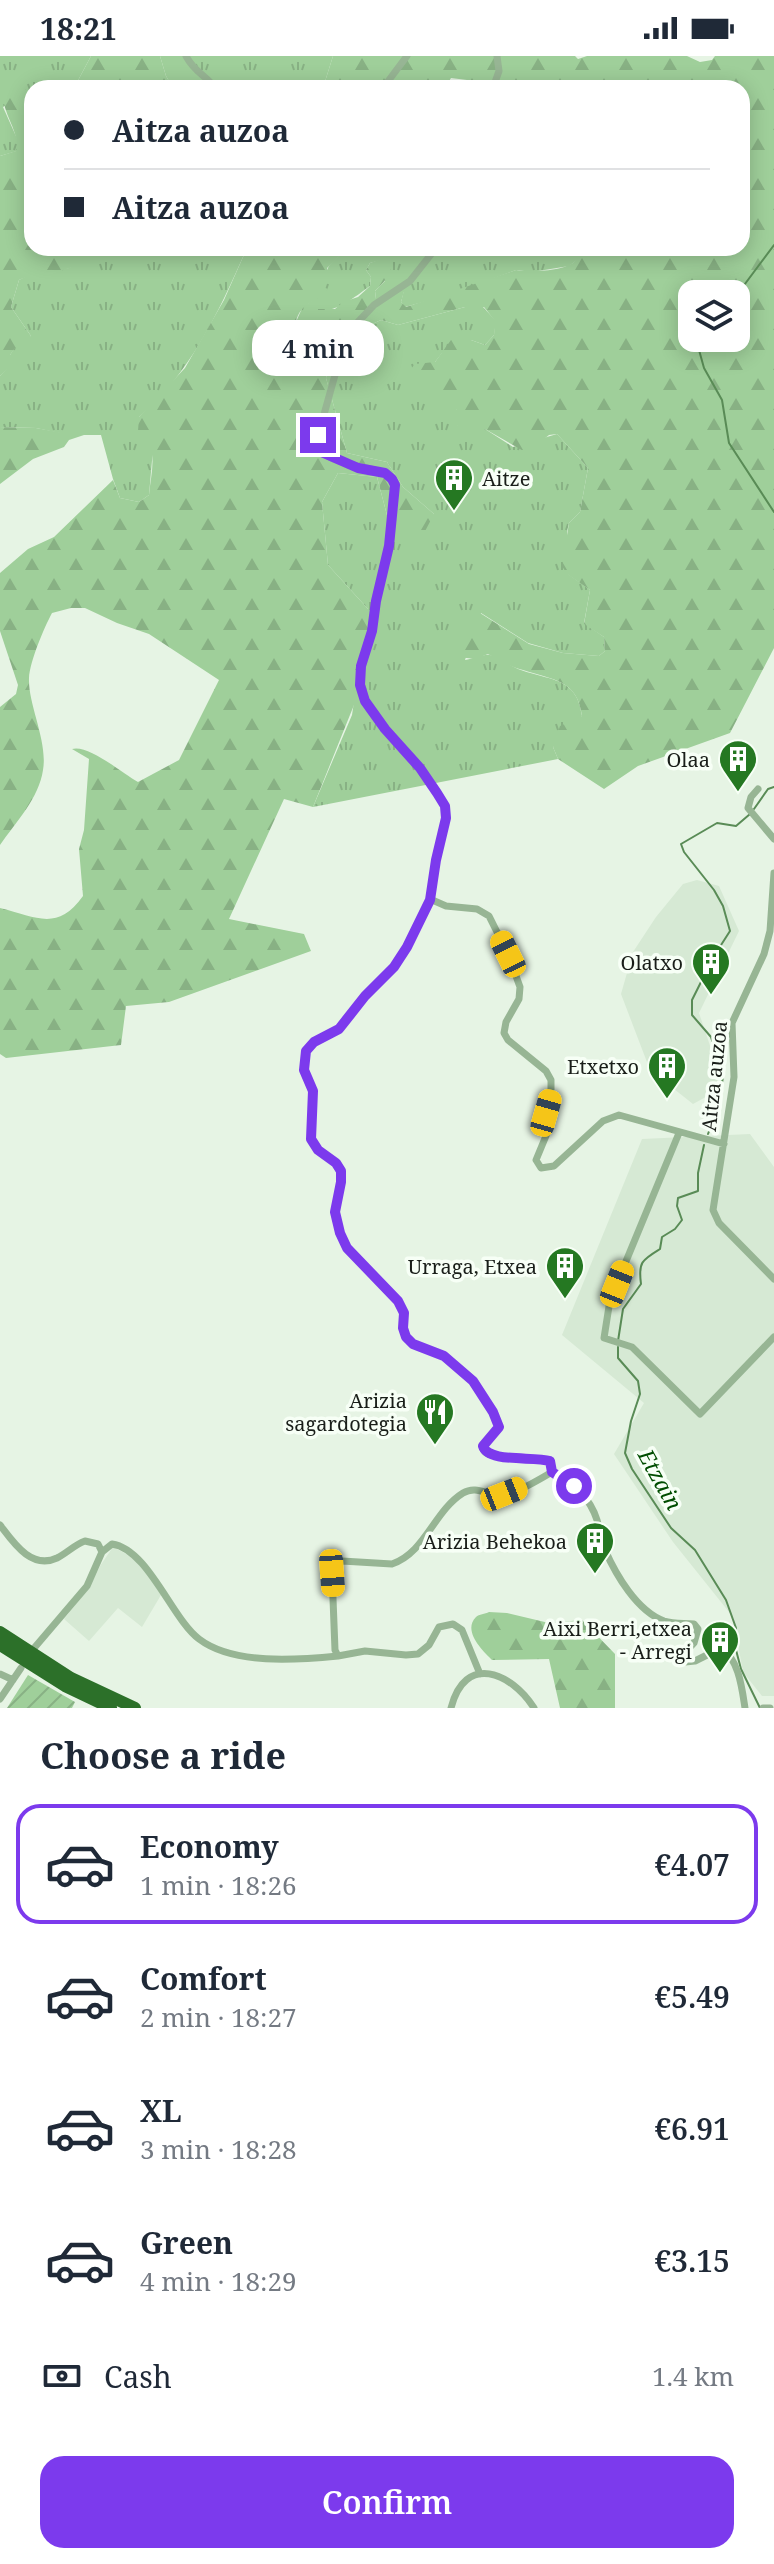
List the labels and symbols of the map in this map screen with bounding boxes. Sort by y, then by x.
callout: 4 min [252,319,384,375]
route end [300,417,336,453]
building icon: Aitze [433,457,475,512]
place label: Aitze [482,465,530,492]
building icon: Olaa [717,738,759,793]
place label: Olaa [666,746,710,773]
car [487,927,529,981]
building icon: Olatxo [690,941,732,996]
place label: Olatxo [621,949,683,976]
street label: Aitza auzoa [695,1019,733,1133]
building icon: Etxetxo [646,1045,688,1100]
place label: Etxetxo [567,1053,639,1080]
car [528,1087,564,1139]
building icon: Urraga, Etxea [544,1245,586,1300]
place label: Urraga, Etxea [408,1253,537,1280]
car [597,1257,637,1311]
place label: Arizia sagardotegia [285,1387,407,1437]
restaurant icon: Arizia sagardotegia [414,1391,456,1446]
water label: Etzain [631,1442,690,1515]
route start [556,1468,592,1504]
car [477,1474,531,1514]
building icon: Arizia Behekoa [574,1520,616,1575]
place label: Arizia Behekoa [423,1528,567,1555]
car [318,1548,346,1598]
place label: Aixi Berri,etxea - Arregi [543,1615,693,1665]
building icon: Aixi Berri,etxea - Arregi [699,1619,741,1674]

